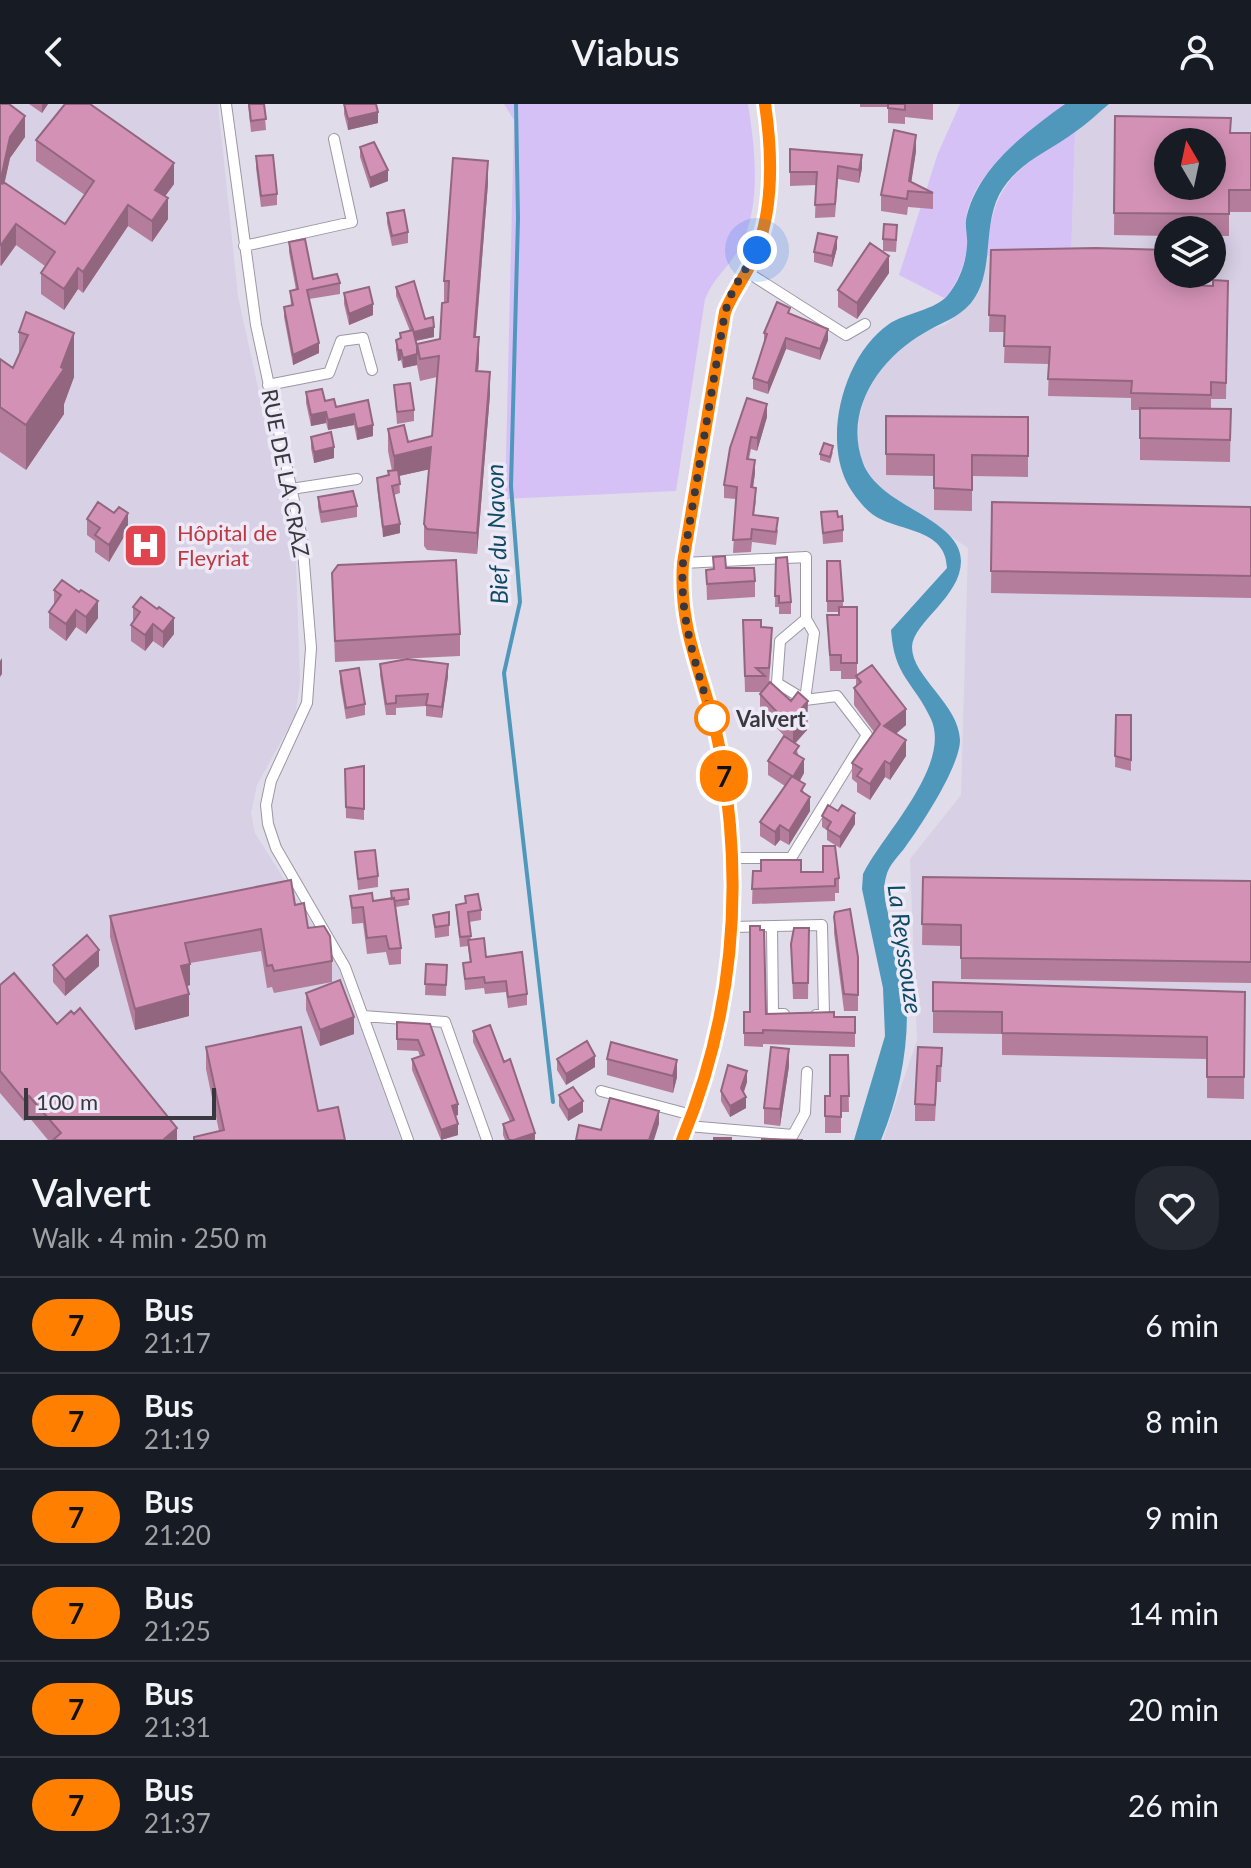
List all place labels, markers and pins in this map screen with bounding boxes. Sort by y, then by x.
place label: Hôpital de Fleyriat [177,519,277,571]
hospital icon: Hôpital de Fleyriat [122,521,170,569]
marker: Valvert [695,701,729,735]
place label: Valvert [735,705,806,732]

